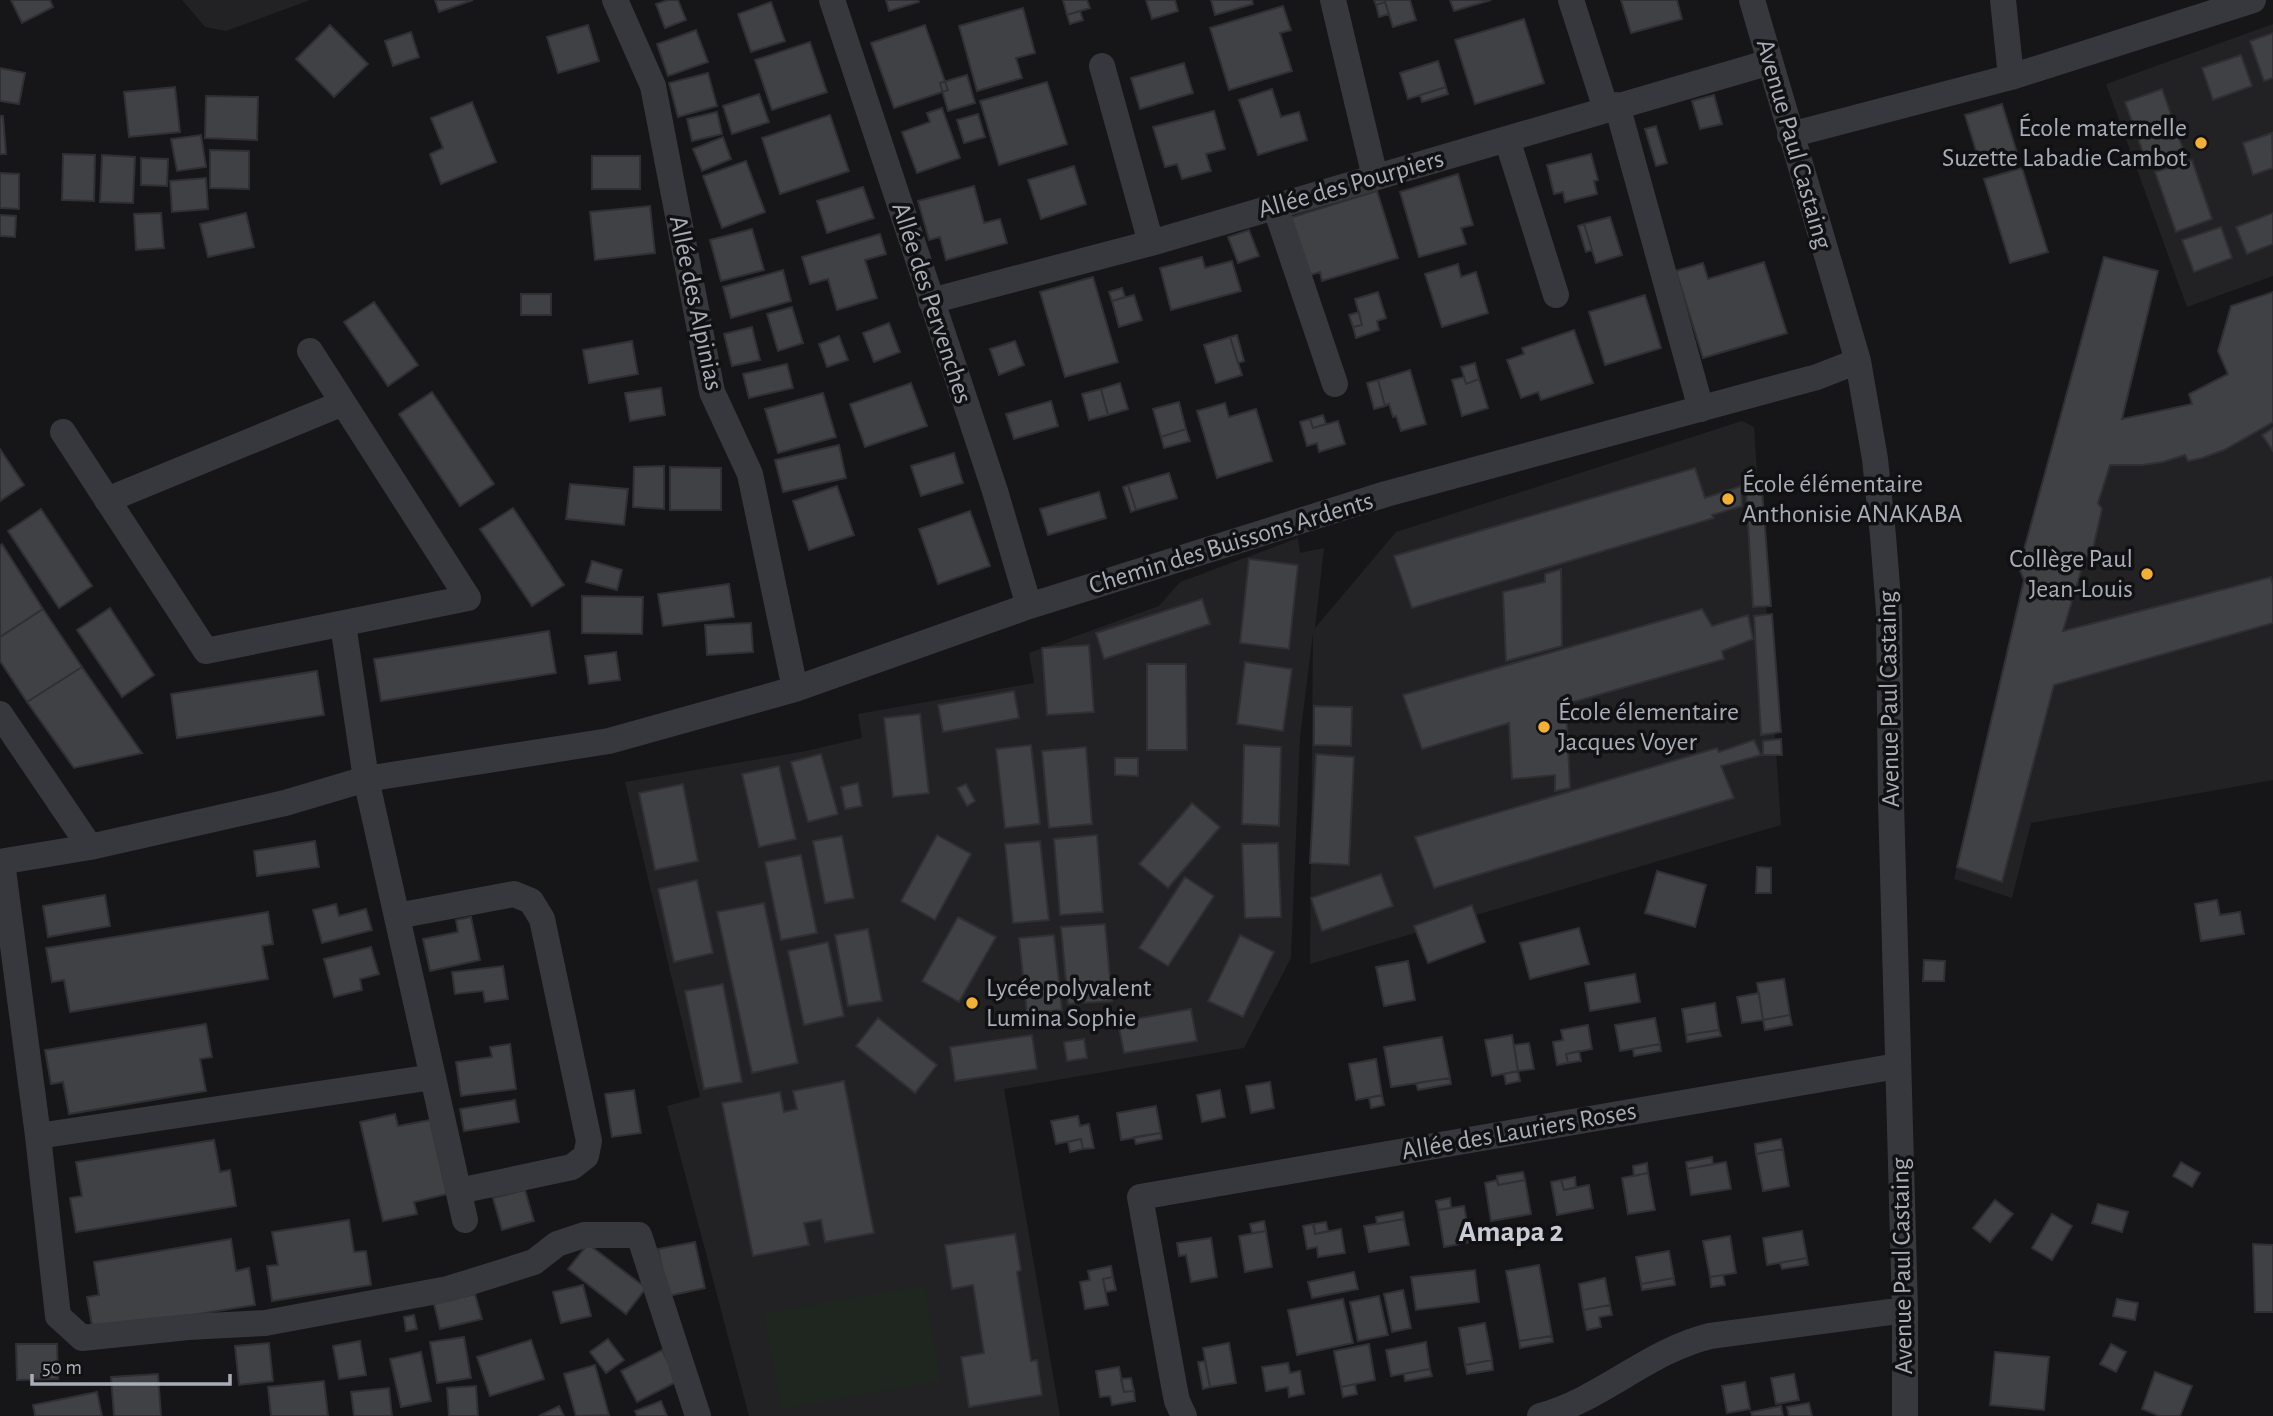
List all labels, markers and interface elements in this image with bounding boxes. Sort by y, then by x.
street label: Avenue Paul Castaing [1752,36,1836,252]
place label: École maternelle Suzette Labadie Cambot [1942,113,2187,171]
marker: École maternelle Suzette Labadie Cambot [2193,135,2209,151]
street label: Allée des Pourpiers [1255,145,1447,223]
street label: Allée des Pervenches [887,199,977,407]
street label: Allée des Alpinias [665,213,727,393]
place label: École élémentaire Anthonisie ANAKABA [1742,469,1962,527]
street label: Chemin des Buissons Ardents [1086,487,1376,599]
marker: École élémentaire Anthonisie ANAKABA [1720,491,1736,507]
place label: Collège Paul Jean-Louis [2009,546,2133,602]
marker: Collège Paul Jean-Louis [2139,566,2155,582]
street label: Avenue Paul Castaing [1874,590,1904,808]
place label: École élementaire Jacques Voyer [1558,697,1739,755]
marker: École élementaire Jacques Voyer [1536,719,1552,735]
place label: Lycée polyvalent Lumina Sophie [986,975,1151,1031]
marker: Lycée polyvalent Lumina Sophie [964,995,980,1011]
street label: Allée des Lauriers Roses [1400,1098,1638,1164]
street label: Avenue Paul Castaing [1887,1157,1917,1375]
district label: Amapa 2 [1458,1217,1564,1247]
scale bar [32,1342,229,1386]
text: 50 m [42,1357,82,1378]

